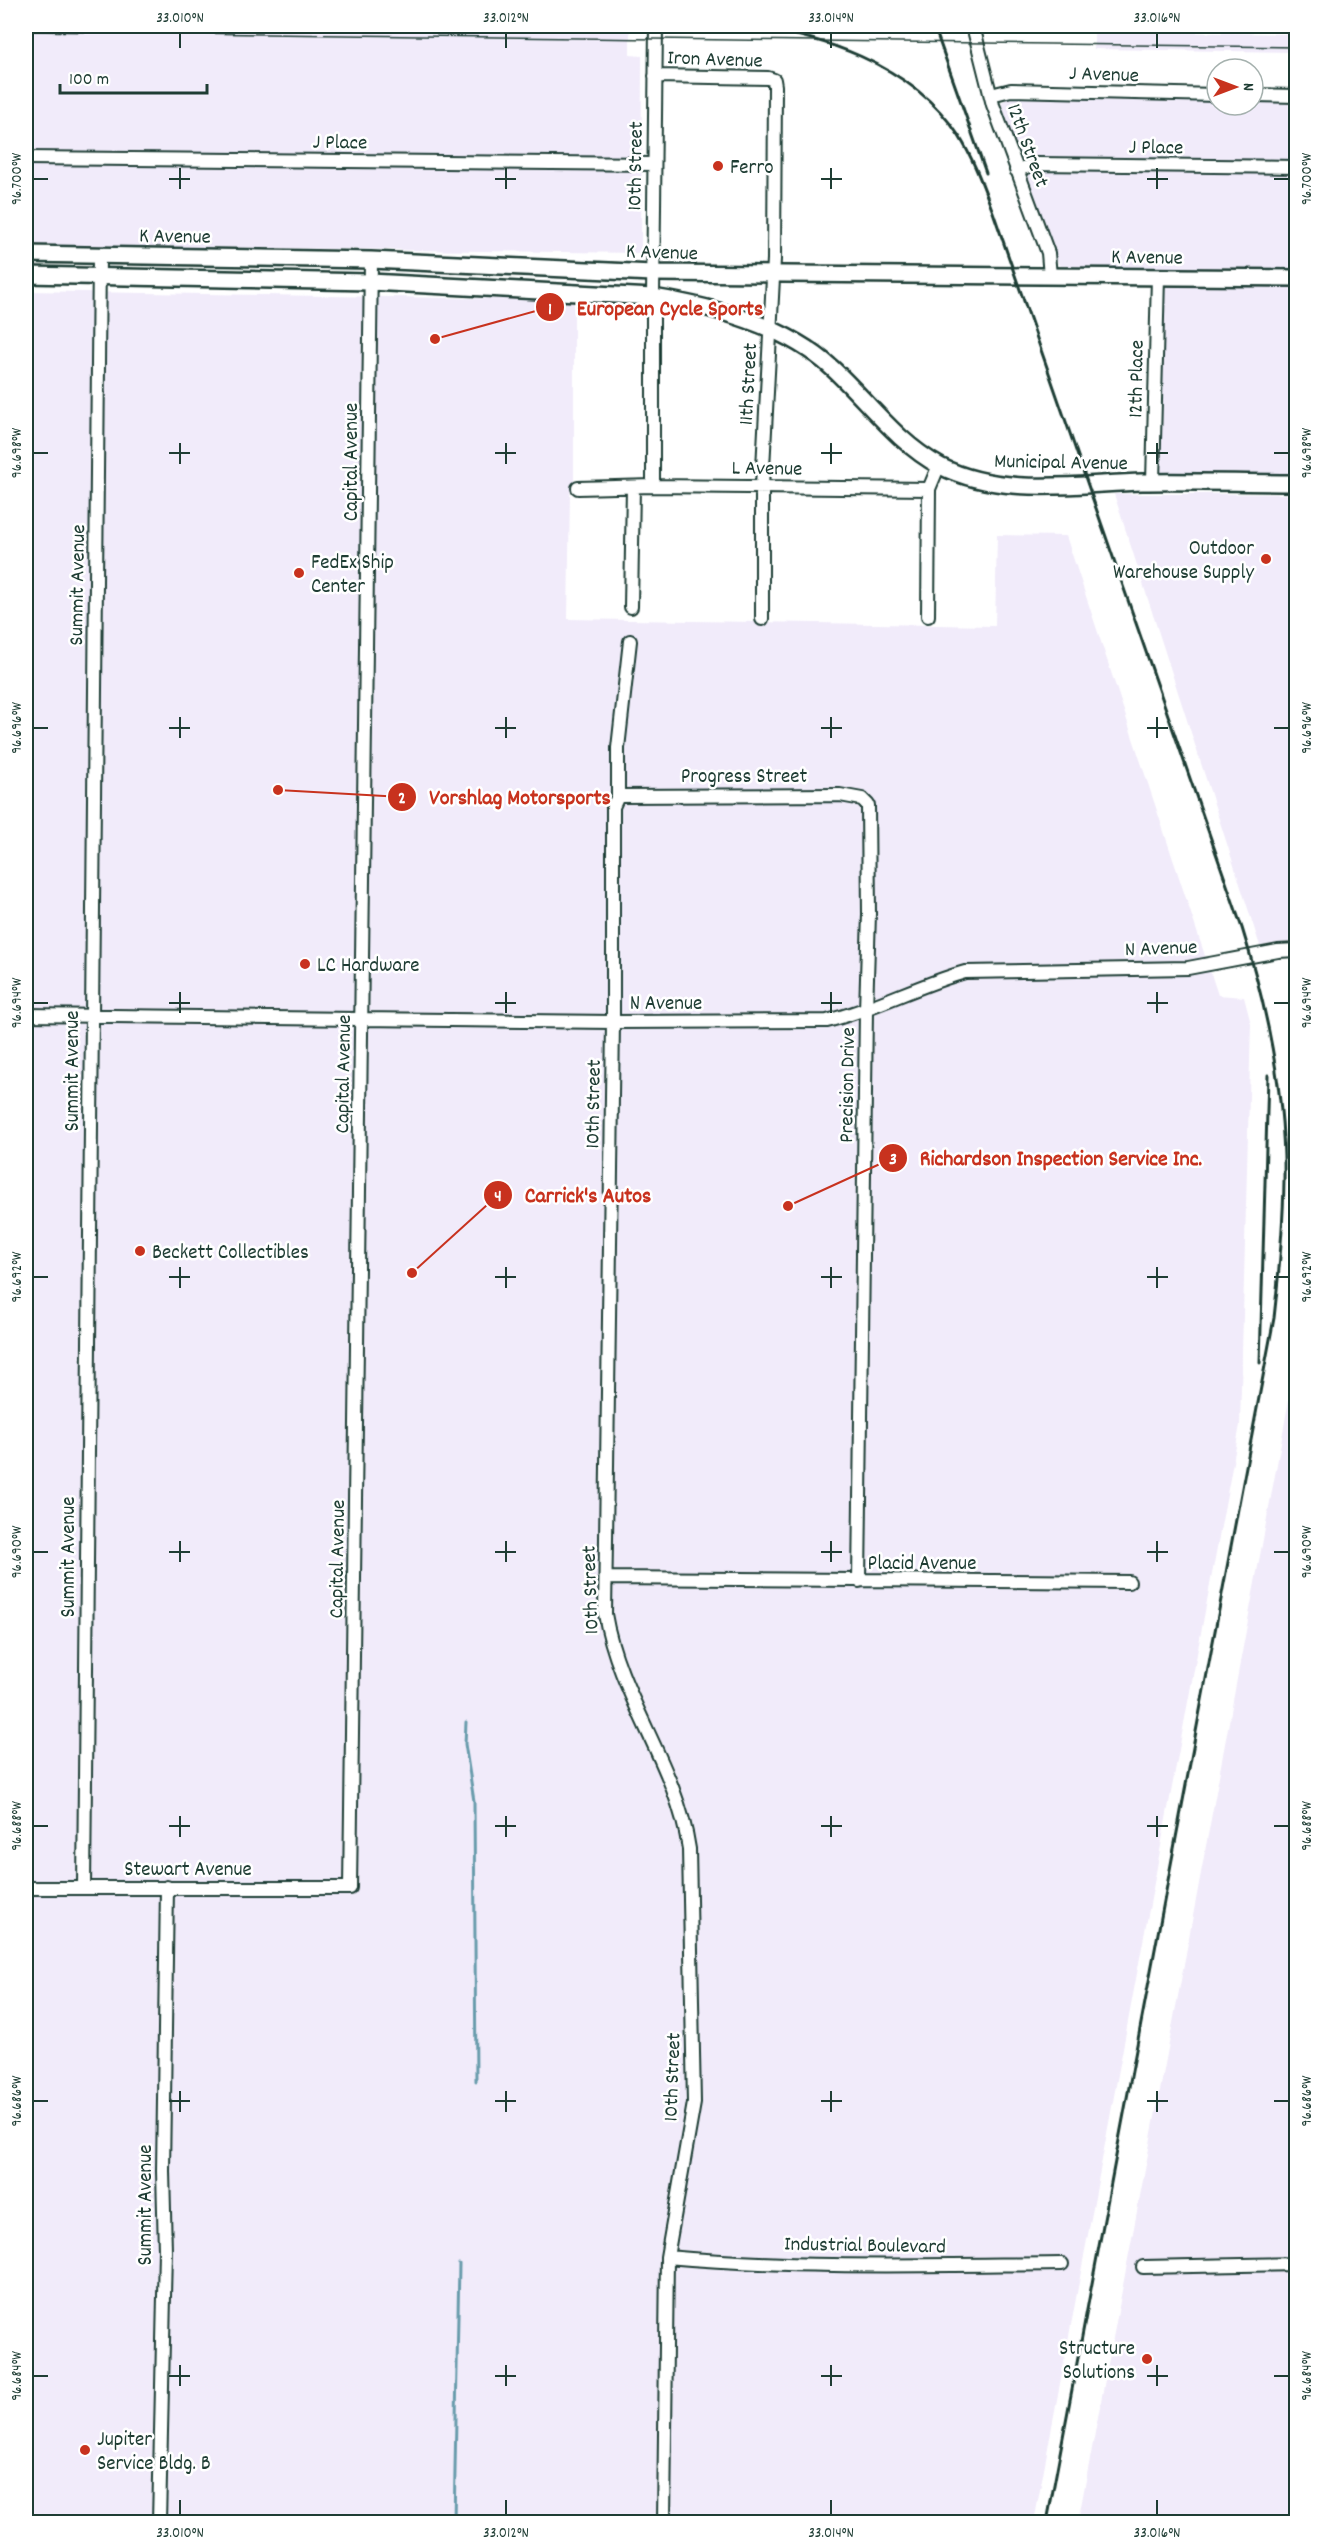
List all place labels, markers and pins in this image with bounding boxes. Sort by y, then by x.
place label: Ferro [730,154,774,184]
marker: Ferro [711,159,725,173]
callout: European Cycle Sports [535,287,775,327]
place label: Outdoor Warehouse Supply [1113,535,1254,589]
place label: FedEx Ship Center [311,549,394,603]
marker: Outdoor Warehouse Supply [1259,552,1273,566]
marker: FedEx Ship Center [292,566,306,580]
callout: Vorshlag Motorsports [387,777,622,817]
place label: LC Hardware [317,952,419,982]
marker: LC Hardware [298,957,312,971]
callout: Richardson Inspection Service Inc. [878,1138,1214,1178]
callout: Carrick's Autos [483,1175,664,1215]
place label: Beckett Collectibles [152,1239,309,1269]
marker: Beckett Collectibles [133,1244,147,1258]
place label: Structure Solutions [1059,2335,1135,2389]
marker: Structure Solutions [1140,2352,1154,2366]
place label: Jupiter Service Bldg. B [97,2426,211,2480]
marker: Jupiter Service Bldg. B [78,2443,92,2457]

